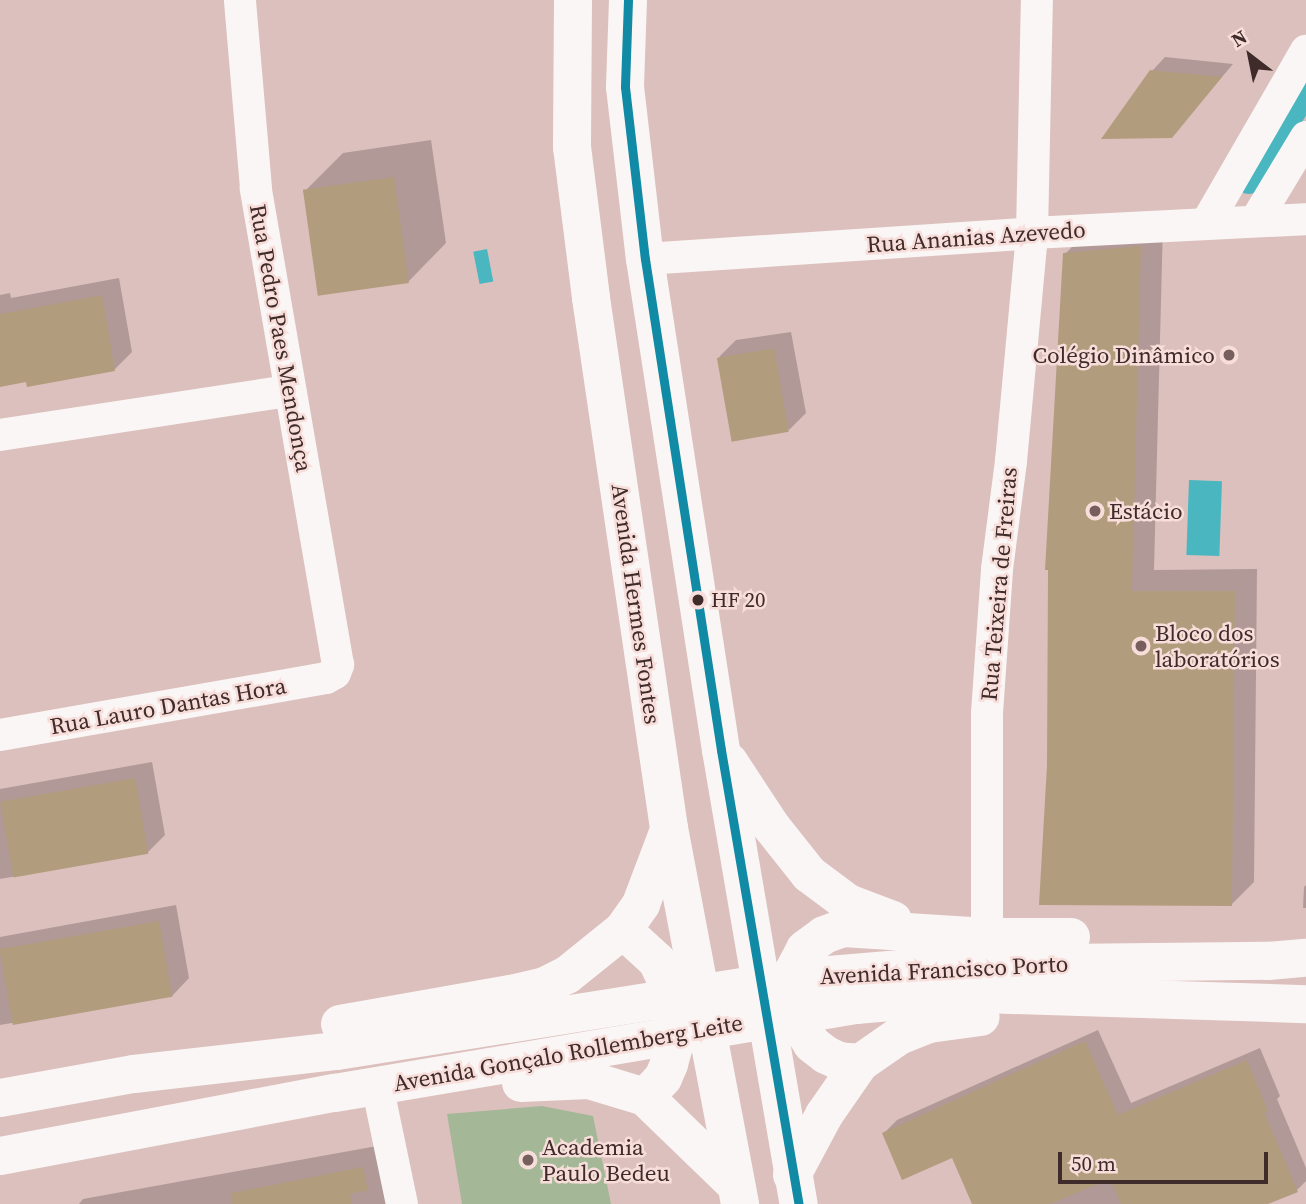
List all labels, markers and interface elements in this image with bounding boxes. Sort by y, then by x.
north arrow [1215,21,1285,91]
text: N [1226,23,1252,53]
street label: Rua Pedro Paes Mendonça [244,202,318,474]
street label: Rua Ananias Azevedo [865,216,1087,258]
place label: Colégio Dinâmico [1033,341,1215,369]
marker: Colégio Dinâmico [1221,347,1237,363]
street label: Rua Teixeira de Freiras [975,466,1023,702]
street label: Avenida Hermes Fontes [605,482,667,726]
place label: Estácio [1109,497,1183,525]
marker: Estácio [1087,503,1103,519]
place label: HF 20 [711,587,766,613]
marker: HF 20 [691,593,705,607]
place label: Bloco dos laboratórios [1155,619,1280,673]
marker: Bloco dos laboratórios [1133,638,1149,654]
street label: Rua Lauro Dantas Hora [48,672,288,740]
street label: Avenida Francisco Porto [819,950,1069,990]
street label: Avenida Gonçalo Rollemberg Leite [391,1009,745,1097]
place label: Academia Paulo Bedeu [542,1133,670,1187]
scale bar [1061,1138,1271,1182]
text: 50 m [1071,1149,1116,1178]
marker: Academia Paulo Bedeu [520,1152,536,1168]

